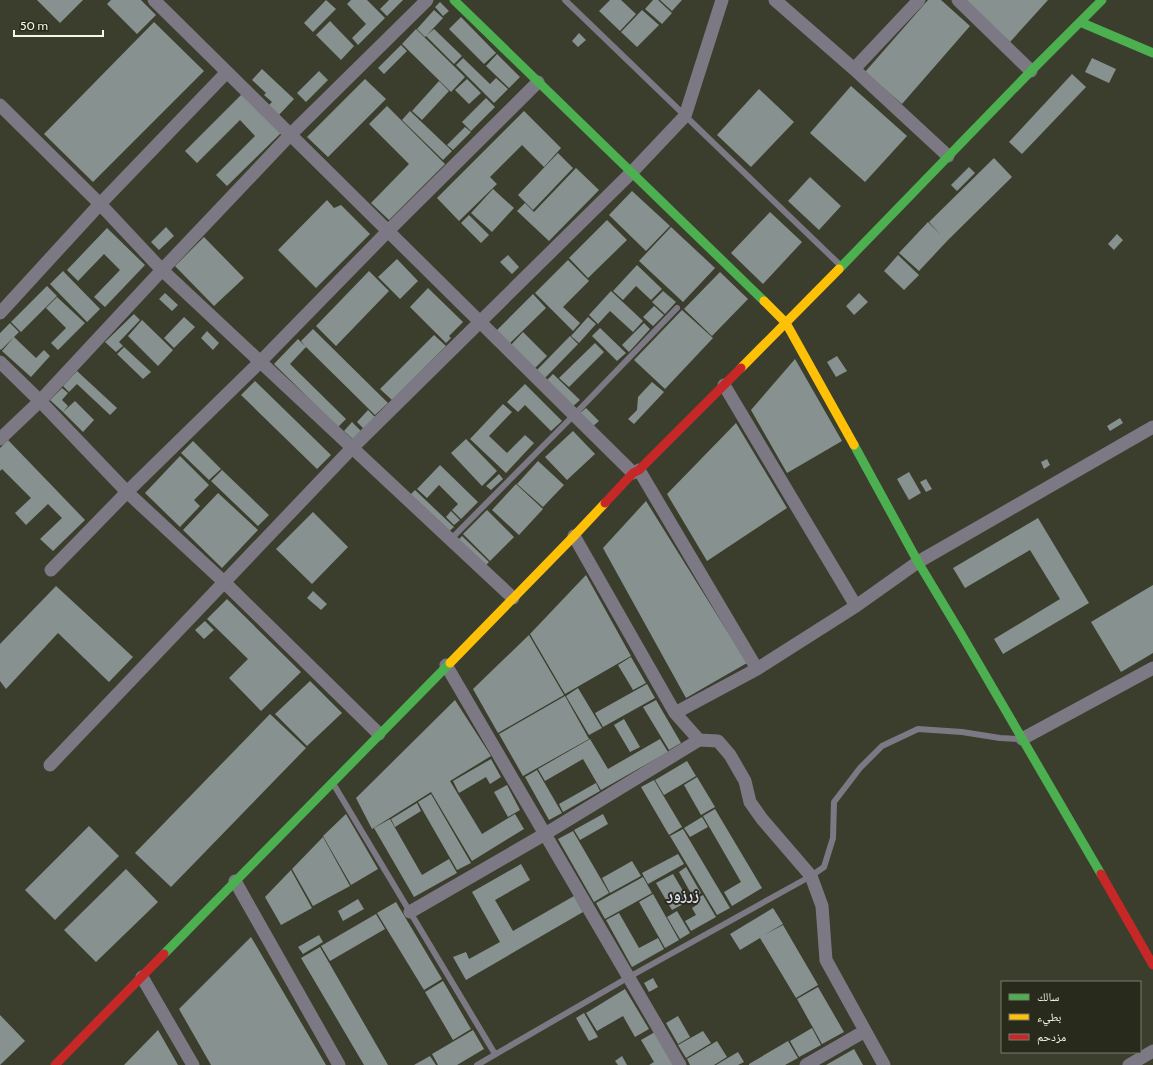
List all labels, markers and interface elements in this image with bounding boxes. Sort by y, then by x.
scale bar [14,12,103,38]
text: 50 m [20,18,48,33]
district label: زرزور [666,885,699,904]
legend [1001,981,1141,1053]
text: سالك [1037,989,1059,1004]
text: بطيء [1037,1009,1061,1027]
text: مزدحم [1037,1029,1066,1045]

